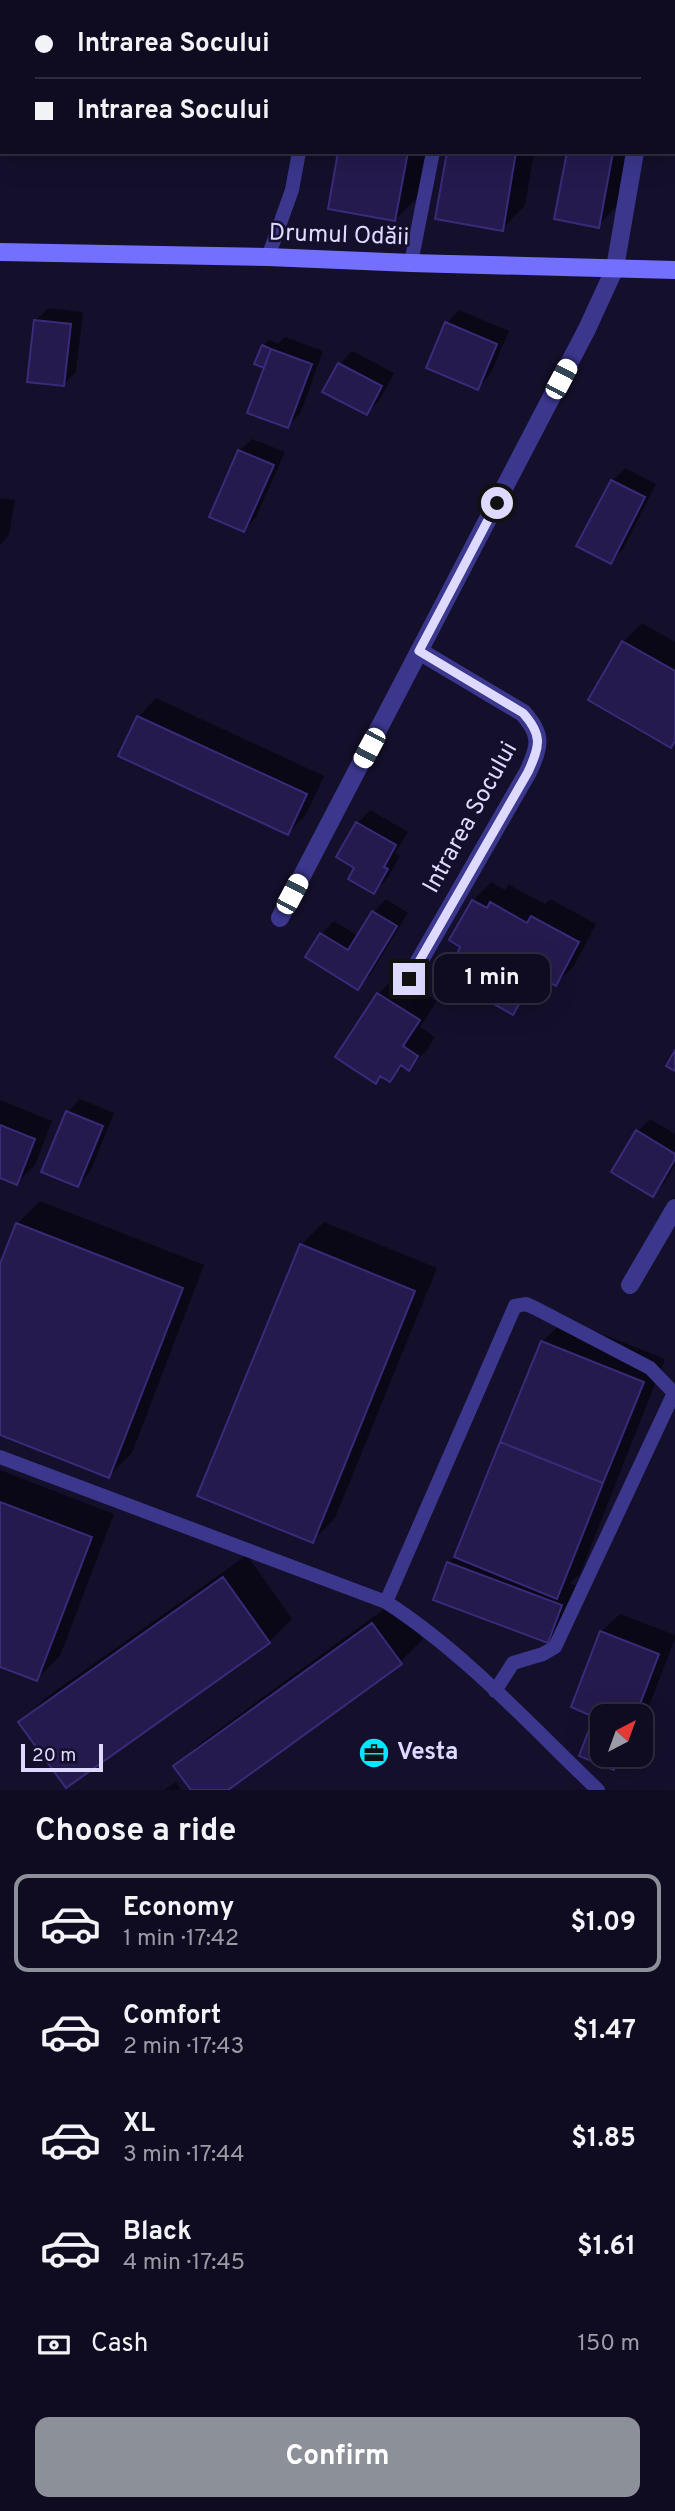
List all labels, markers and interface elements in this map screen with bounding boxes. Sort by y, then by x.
text: Intrarea Socului [77,28,270,61]
text: Intrarea Socului [77,95,270,128]
street label: Drumul Odăii [268,219,410,253]
car [542,356,581,402]
route start [481,487,513,519]
car [350,725,389,771]
street label: Intrarea Socului [417,737,525,899]
car [273,871,312,917]
callout: 1 min [434,954,549,1004]
route end [393,963,425,995]
text: 1 min [464,964,520,993]
north arrow [590,1704,653,1768]
map controls [590,1704,653,1767]
office icon: Vesta [357,1736,391,1770]
place label: Vesta [397,1738,458,1768]
scale bar [21,1741,103,1773]
text: 20 m [32,1744,76,1768]
text: Choose a ride [35,1812,236,1852]
icon: car [39,1892,102,1955]
text: Economy [123,1892,234,1925]
text: $1.09 [570,1907,636,1940]
text: 1 min · 17:42 [123,1925,239,1954]
icon: car [39,2000,102,2063]
text: Comfort [123,2000,221,2033]
text: $1.47 [573,2015,636,2048]
text: 2 min · 17:43 [123,2033,244,2062]
icon: car [39,2108,102,2171]
text: XL [123,2108,155,2141]
text: $1.85 [571,2123,636,2156]
text: 3 min · 17:44 [123,2141,245,2170]
icon: car [39,2216,102,2279]
text: Black [123,2216,192,2249]
text: $1.61 [577,2231,636,2264]
text: 4 min · 17:45 [123,2249,245,2278]
icon: cash [35,2326,73,2364]
text: Cash [91,2328,148,2361]
text: 150 m [578,2330,640,2359]
button: Confirm [35,2417,640,2497]

